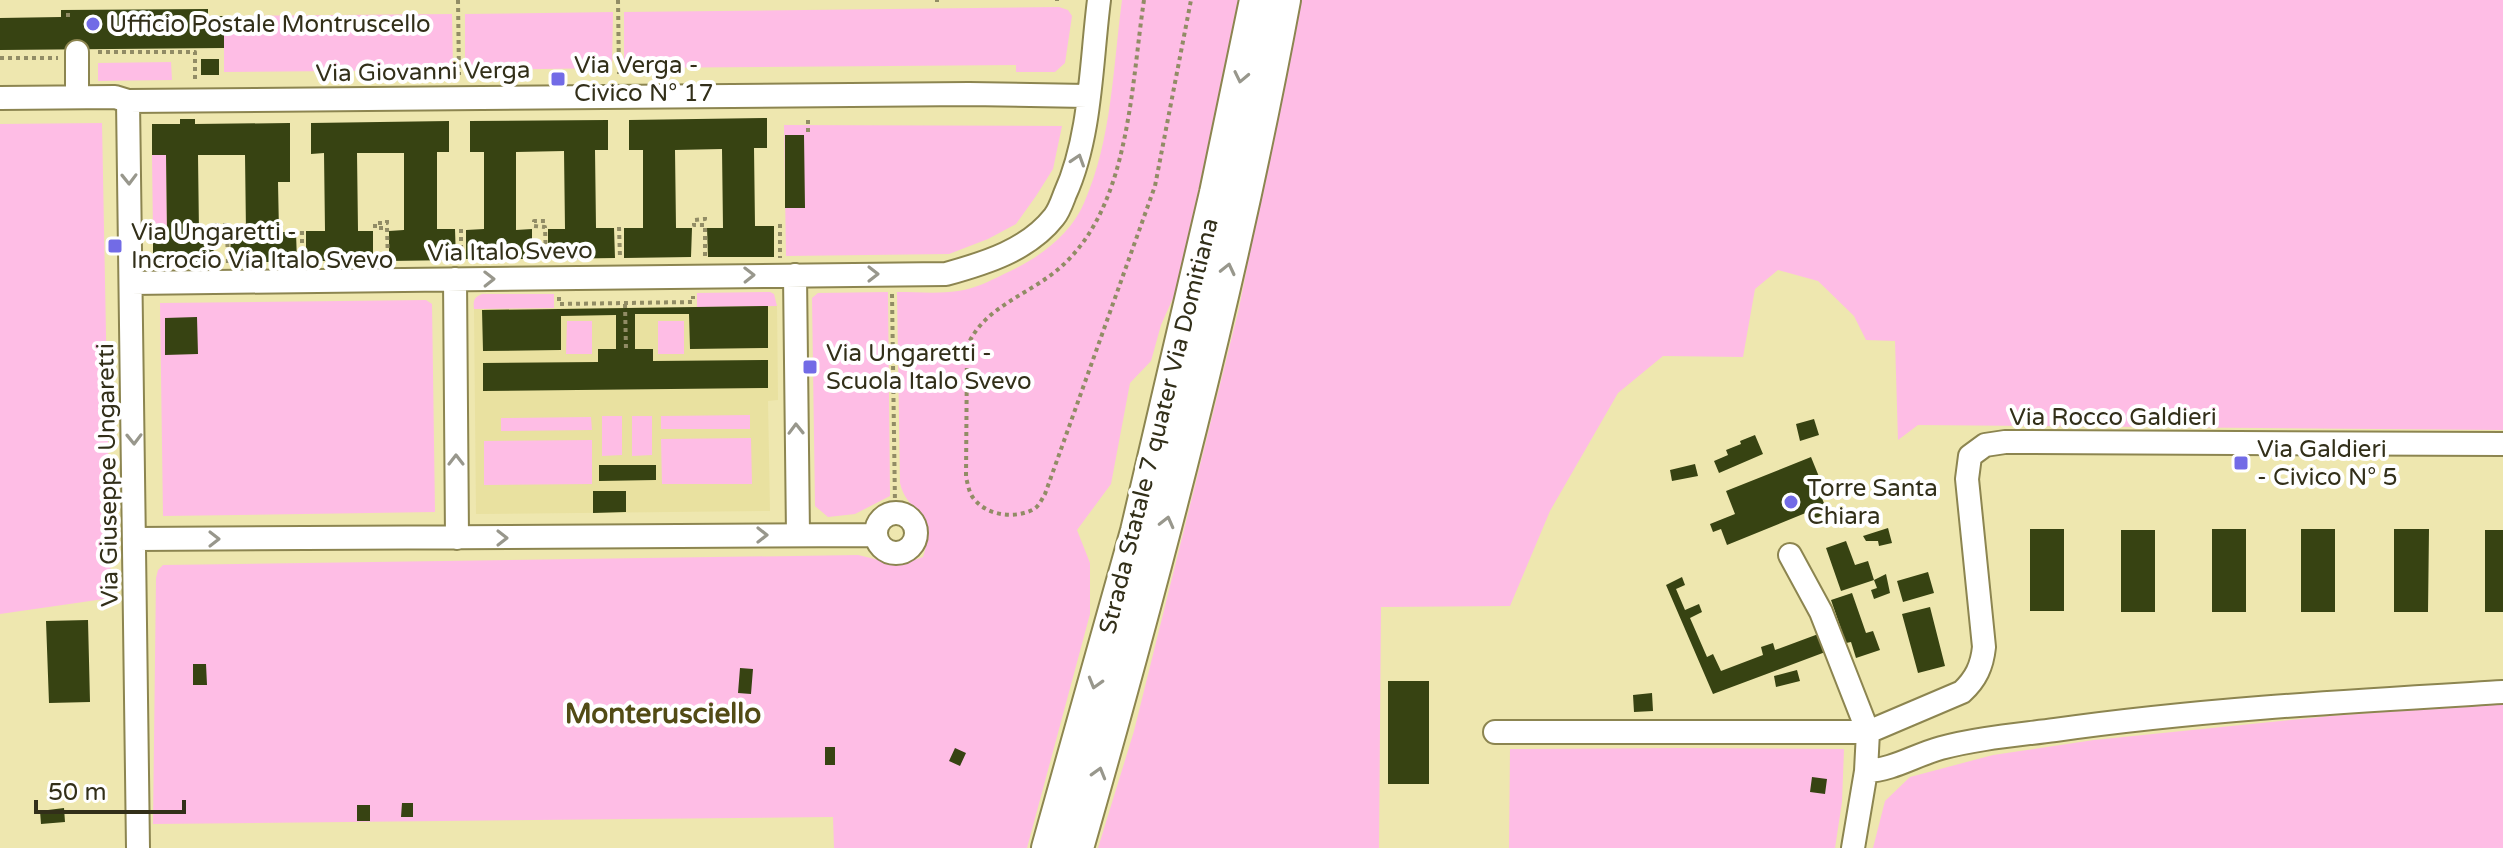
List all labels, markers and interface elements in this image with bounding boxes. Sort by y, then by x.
place label: Ufficio Postale Montruscello [109,10,431,39]
marker: Ufficio Postale Montruscello [84,15,102,33]
place label: Via Verga - Civico N° 17 [574,51,714,108]
street label: Via Giovanni Verga [315,56,531,88]
one-way arrow [1233,69,1250,83]
marker: Via Verga - Civico N° 17 [549,70,567,88]
one-way arrow [1069,153,1085,167]
one-way arrow [120,173,138,186]
street label: Strada Statale 7 quater Via Domitiana [1093,215,1225,637]
place label: Via Ungaretti - Incrocio Via Italo Svevo [131,218,393,275]
street label: Via Italo Svevo [427,236,593,268]
marker: Via Ungaretti - Incrocio Via Italo Svevo [106,237,124,255]
one-way arrow [1219,263,1236,277]
one-way arrow [867,266,880,283]
one-way arrow [743,267,756,284]
one-way arrow [483,270,496,288]
place label: Via Ungaretti - Scuola Italo Svevo [826,339,1032,396]
street label: Via Giuseppe Ungaretti [91,343,125,607]
marker: Via Ungaretti - Scuola Italo Svevo [801,358,819,376]
street label: Via Rocco Galdieri [2009,403,2217,432]
one-way arrow [788,422,805,435]
one-way arrow [125,433,143,446]
place label: Via Galdieri - Civico N° 5 [2257,435,2398,492]
one-way arrow [447,453,465,466]
marker: Via Galdieri - Civico N° 5 [2232,454,2250,472]
place label: Torre Santa Chiara [1807,474,1938,531]
marker: Torre Santa Chiara [1782,493,1800,511]
one-way arrow [1158,516,1175,530]
one-way arrow [756,526,769,544]
one-way arrow [496,529,509,546]
one-way arrow [208,530,221,548]
one-way arrow [1087,675,1104,689]
district label: Monterusciello [565,697,761,731]
scale bar [36,764,184,814]
one-way arrow [1089,767,1106,780]
text: 50 m [48,778,106,807]

